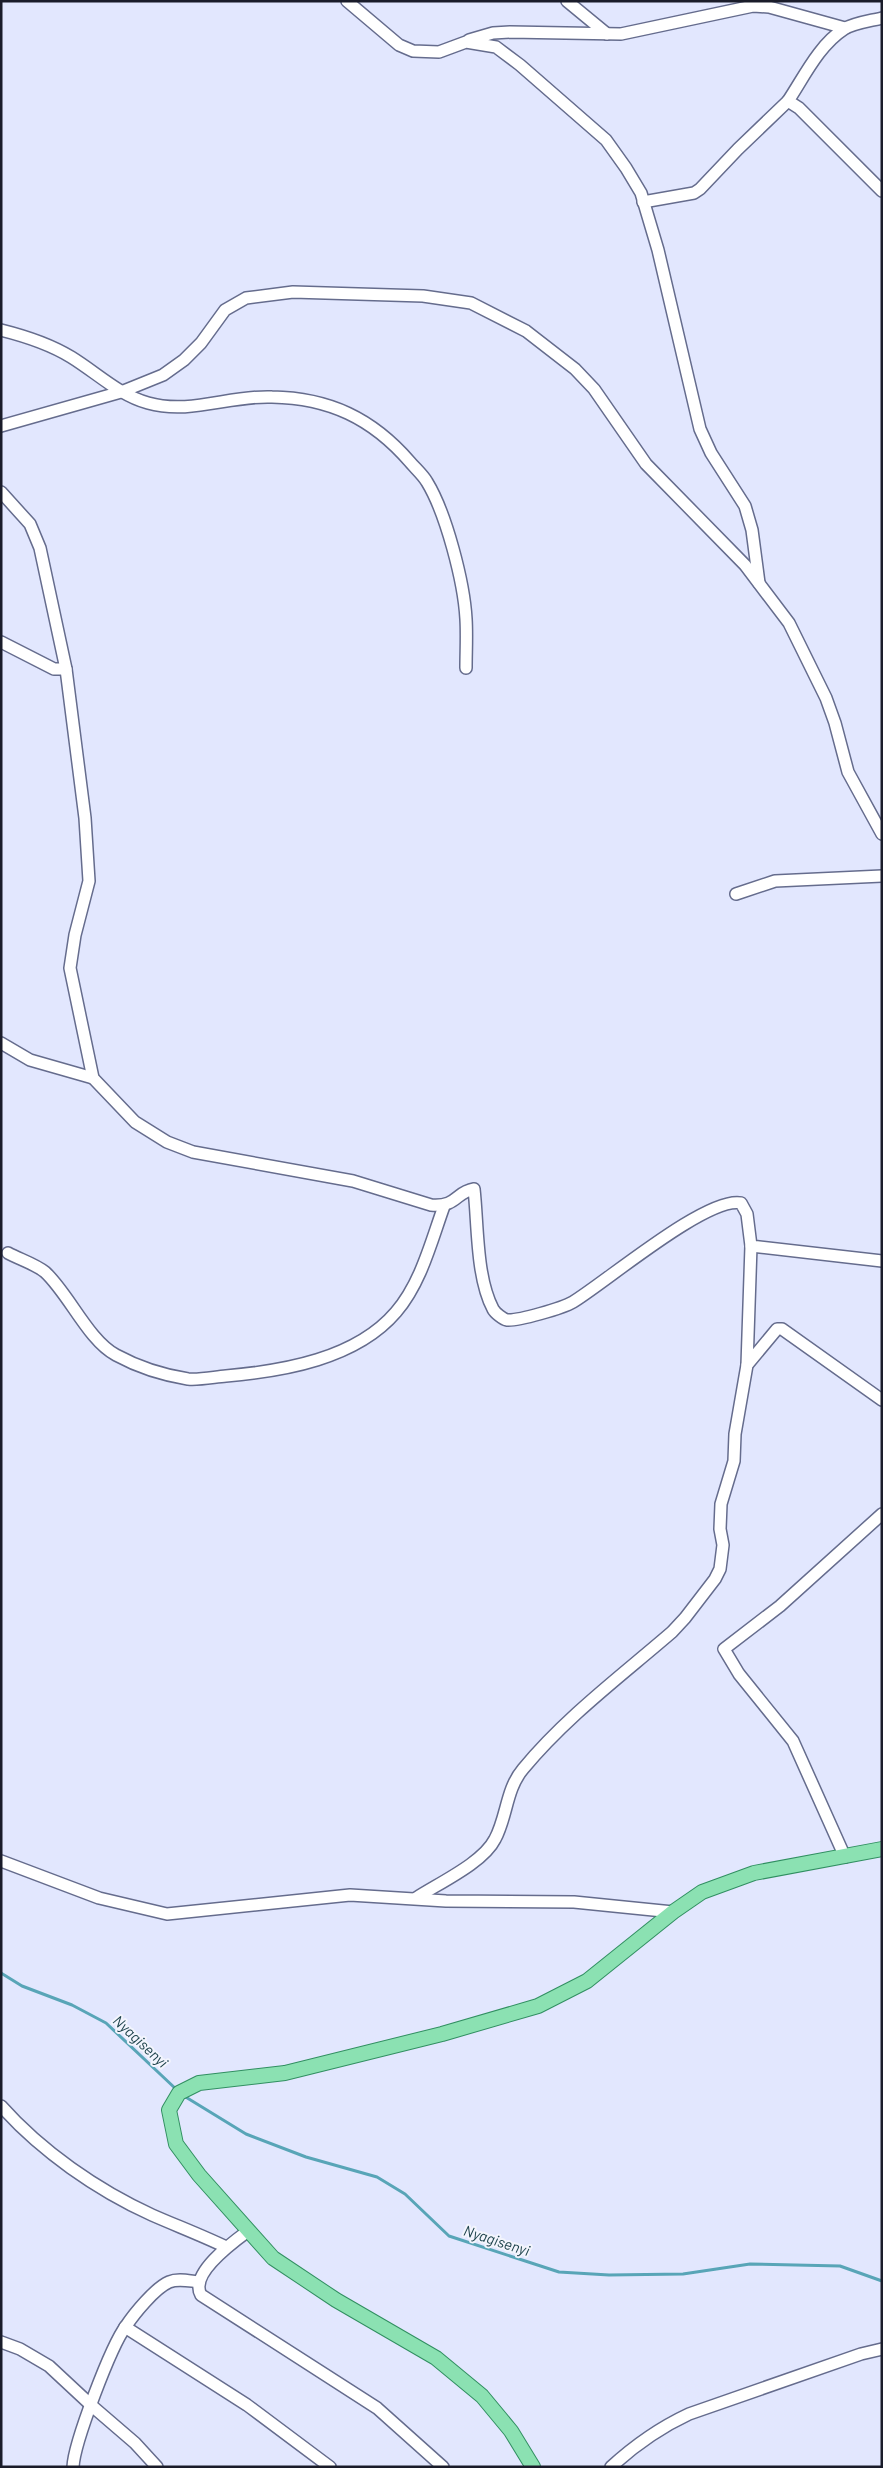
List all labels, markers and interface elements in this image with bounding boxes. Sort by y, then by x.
water label: Nyagisenyi [110,2011,172,2071]
water label: Nyagisenyi [462,2221,533,2259]

